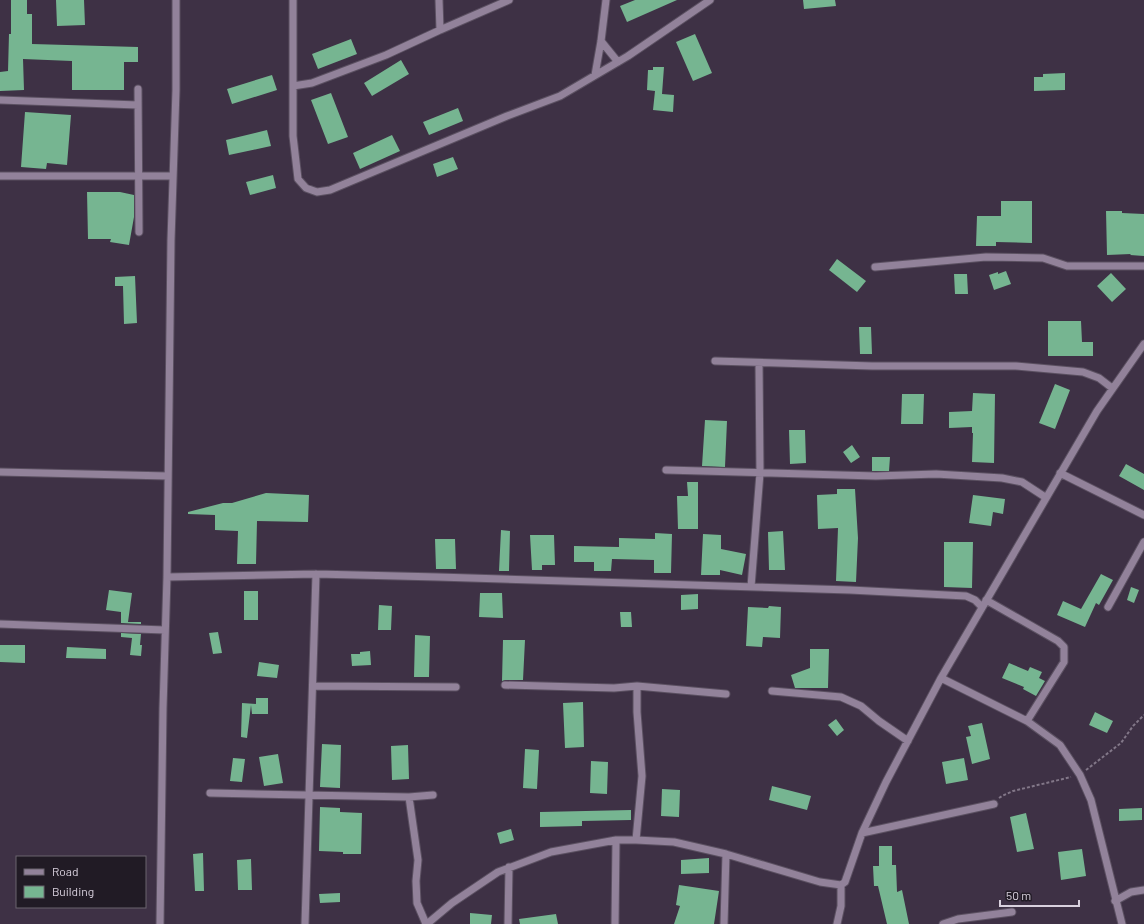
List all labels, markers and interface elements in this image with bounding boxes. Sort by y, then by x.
legend [16,856,146,908]
text: Road [52,864,79,878]
scale bar [1000,882,1079,908]
text: Building [52,884,94,898]
text: 50 m [1006,888,1031,902]

